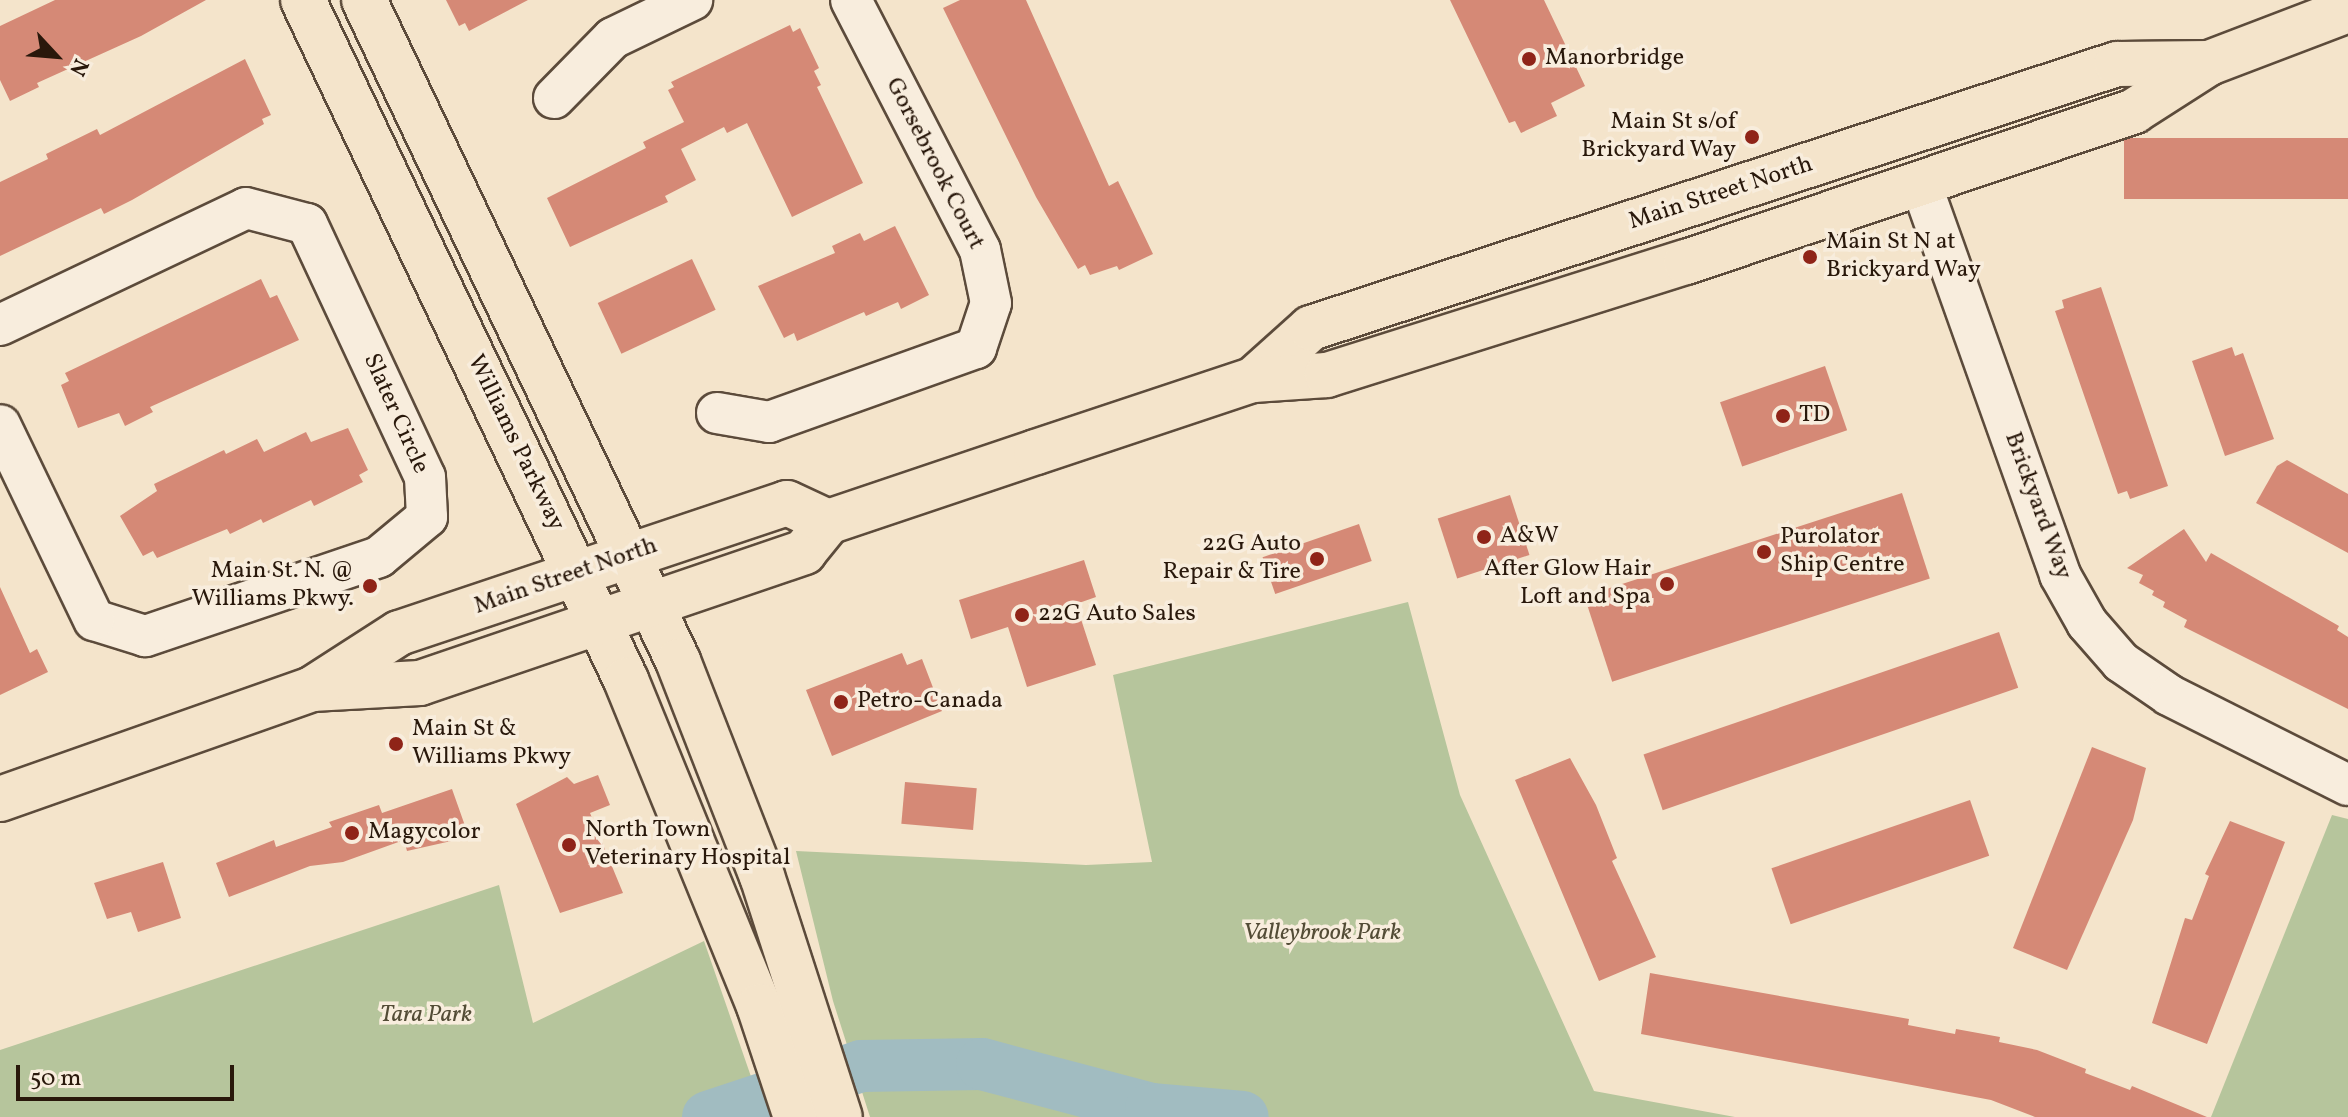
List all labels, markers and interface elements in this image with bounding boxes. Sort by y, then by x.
north arrow [16,16,96,96]
place label: Manorbridge [1545,45,1684,73]
marker: Manorbridge [1520,50,1538,68]
text: N [61,53,95,81]
street label: Gorsebrook Court [878,73,990,255]
place label: Main St s/of Brickyard Way [1581,109,1736,165]
marker: Main St s/of Brickyard Way [1743,128,1761,146]
street label: Main Street North [1625,151,1817,237]
place label: Main St N at Brickyard Way [1826,229,1981,285]
marker: Main St N at Brickyard Way [1801,248,1819,266]
street label: Slater Circle [356,350,434,478]
street label: Williams Parkway [460,350,570,536]
place label: TD [1799,402,1830,430]
marker: TD [1774,407,1792,425]
street label: Brickyard Way [1997,428,2077,584]
place label: A&W [1500,523,1559,551]
place label: Purolator Ship Centre [1780,524,1905,580]
marker: A&W [1475,528,1493,546]
place label: 22G Auto Repair & Tire [1162,531,1301,587]
street label: Main Street North [471,532,661,622]
marker: Purolator Ship Centre [1755,543,1773,561]
marker: 22G Auto Repair & Tire [1308,550,1326,568]
place label: After Glow Hair Loft and Spa [1484,556,1651,612]
place label: Main St. N. @ Williams Pkwy. [191,558,354,614]
marker: After Glow Hair Loft and Spa [1658,575,1676,593]
marker: Main St. N. @ Williams Pkwy. [361,577,379,595]
place label: 22G Auto Sales [1038,601,1196,629]
marker: 22G Auto Sales [1013,606,1031,624]
place label: Petro-Canada [857,688,1003,716]
marker: Petro-Canada [832,693,850,711]
place label: Main St & Williams Pkwy [412,716,571,772]
marker: Main St & Williams Pkwy [387,735,405,753]
place label: North Town Veterinary Hospital [585,817,791,873]
place label: Magycolor [368,819,481,847]
marker: Magycolor [343,824,361,842]
marker: North Town Veterinary Hospital [560,836,578,854]
park label: Valleybrook Park [1243,920,1401,948]
park label: Tara Park [380,1002,472,1030]
scale bar [20,1049,238,1099]
text: 50 m [30,1062,82,1096]

